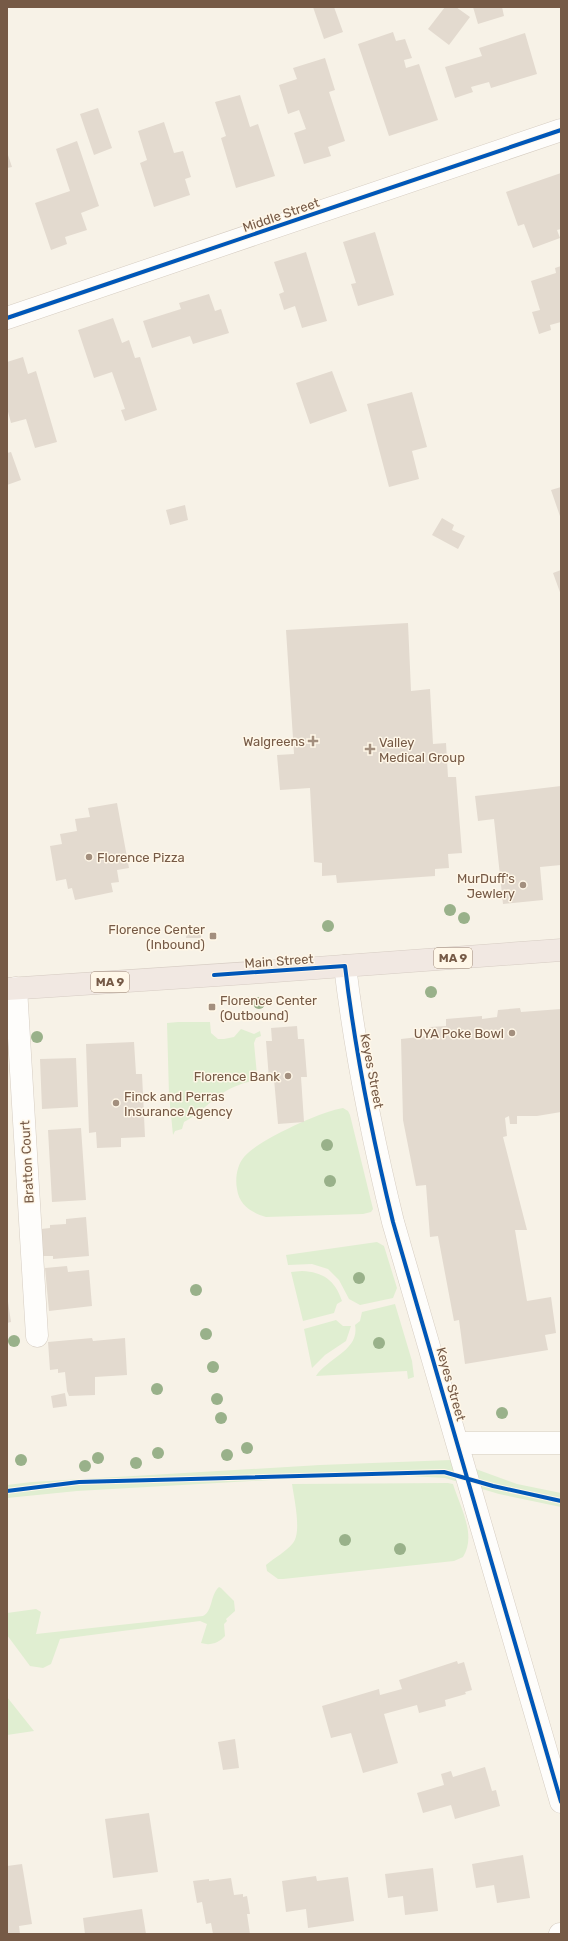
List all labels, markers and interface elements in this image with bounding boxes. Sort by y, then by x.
street label: Middle Street [241,195,321,235]
place label: Walgreens [243,734,305,750]
place label: Valley Medical Group [379,735,465,765]
marker: Walgreens [308,736,318,746]
marker: Valley Medical Group [364,743,376,755]
place label: Florence Pizza [97,850,185,865]
marker: Florence Pizza [84,852,94,862]
place label: MurDuff's Jewlery [457,871,515,901]
marker: MurDuff's Jewlery [518,880,528,890]
place label: Florence Center (Inbound) [108,922,205,952]
marker: Florence Center (Inbound) [208,931,218,941]
road number: MA 9 [434,948,472,968]
street label: Main Street [244,951,314,971]
road number: MA 9 [91,972,129,992]
place label: Florence Center (Outbound) [220,993,317,1023]
marker: Florence Center (Outbound) [207,1002,217,1012]
place label: UYA Poke Bowl [414,1026,504,1041]
marker: UYA Poke Bowl [507,1028,517,1038]
street label: Keyes Street [357,1032,387,1110]
place label: Florence Bank [194,1069,280,1084]
marker: Florence Bank [283,1071,293,1081]
place label: Finck and Perras Insurance Agency [124,1089,233,1120]
marker: Finck and Perras Insurance Agency [111,1098,121,1108]
street label: Bratton Court [17,1120,37,1204]
street label: Keyes Street [433,1345,469,1423]

